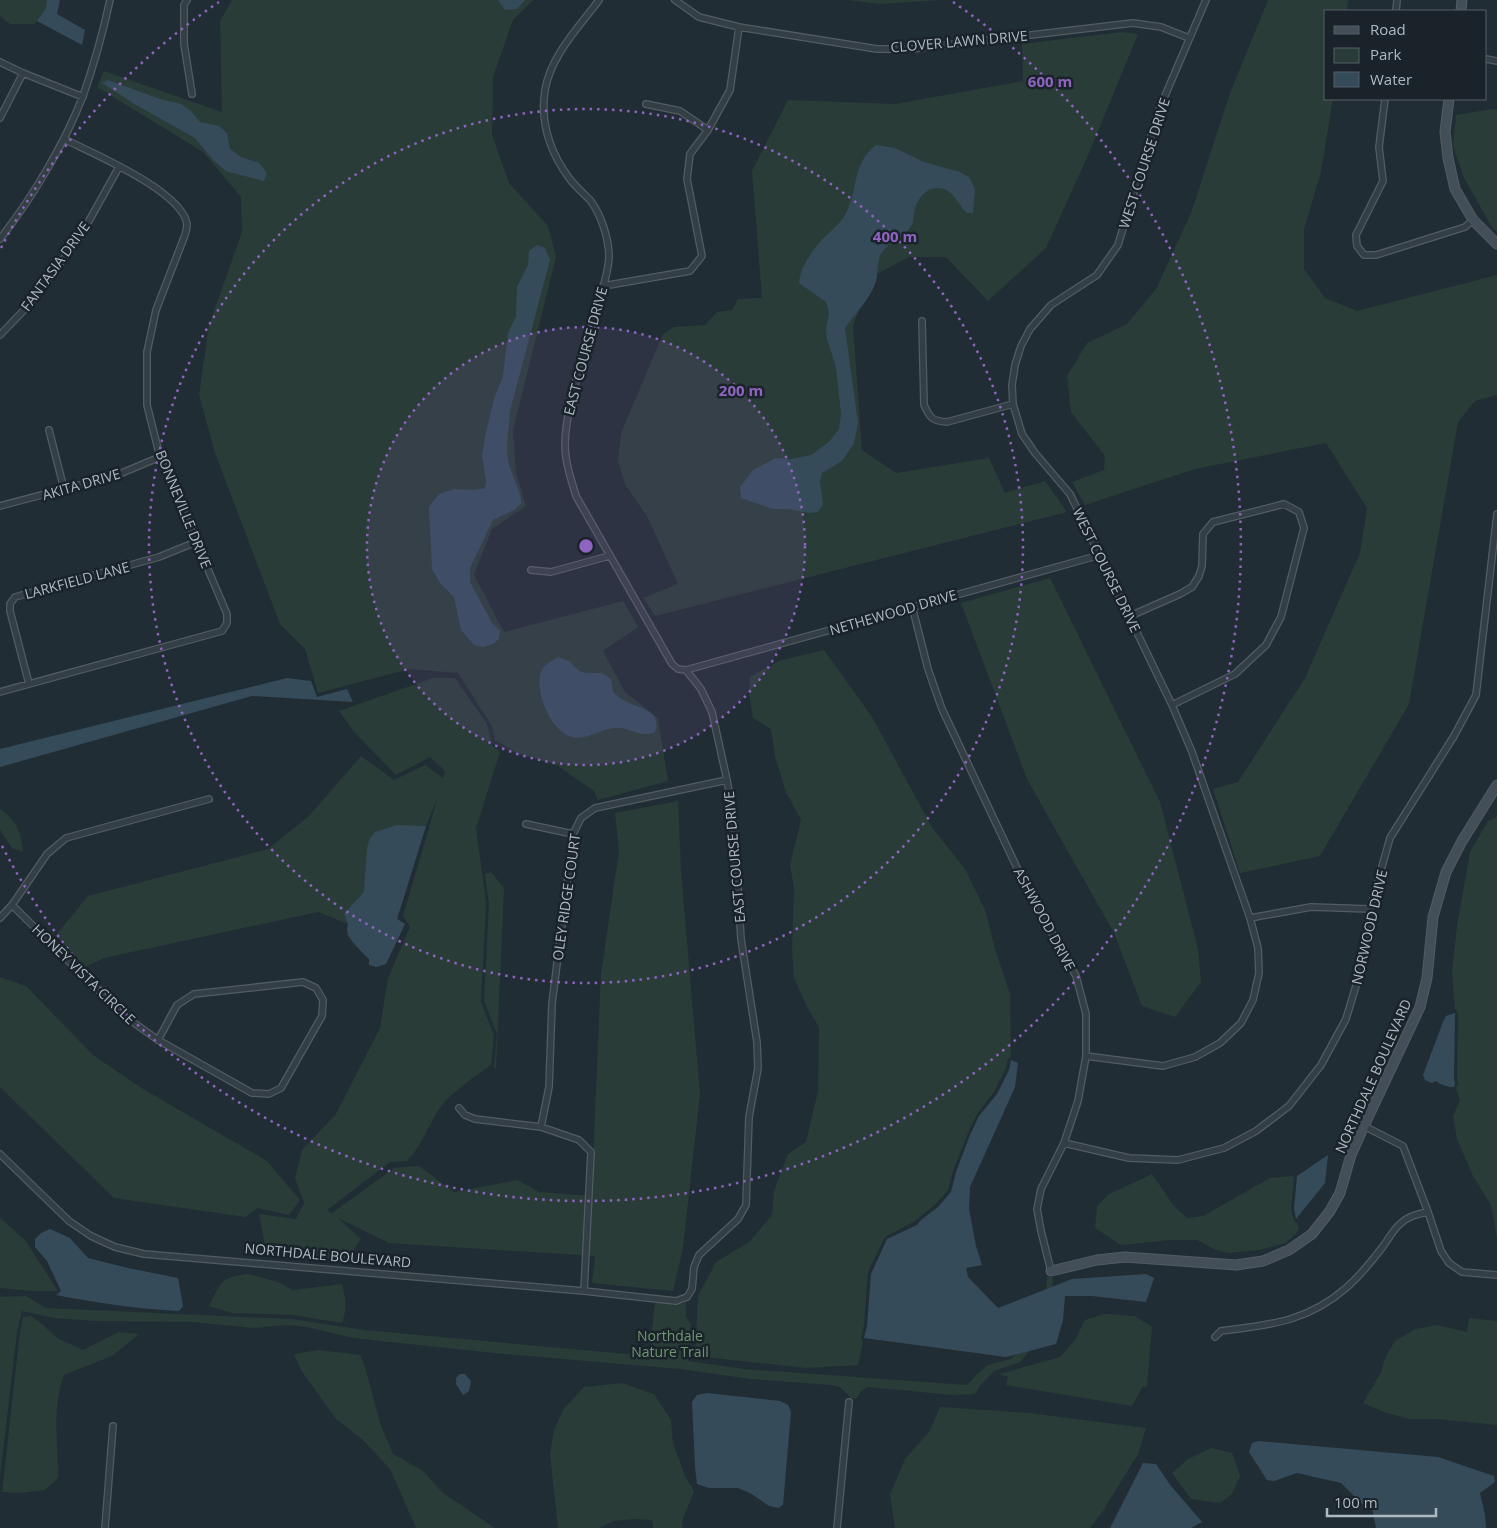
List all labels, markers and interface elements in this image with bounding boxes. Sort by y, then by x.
legend [1324,10,1487,100]
text: Road [1370,19,1406,39]
street label: CLOVER LAWN DRIVE [890,26,1028,56]
text: Park [1370,44,1401,64]
text: Water [1370,69,1412,89]
text: 600 m [1028,71,1072,91]
street label: WEST COURSE DRIVE [1114,95,1174,231]
street label: FANTASIA DRIVE [16,218,94,314]
text: 400 m [873,226,917,246]
street label: EAST COURSE DRIVE [559,285,611,417]
text: 200 m [719,380,763,400]
street label: BONNEVILLE DRIVE [152,447,216,571]
street label: AKITA DRIVE [40,464,122,504]
street label: WEST COURSE DRIVE [1069,505,1145,635]
centre of rings [577,537,595,555]
street label: LARKFIELD LANE [22,557,132,603]
street label: NETHEWOOD DRIVE [827,585,959,639]
street label: EAST COURSE DRIVE [719,790,749,924]
street label: OLEY RIDGE COURT [548,832,584,962]
street label: ASHWOOD DRIVE [1010,864,1080,974]
street label: NORWOOD DRIVE [1347,868,1391,986]
street label: HONEY VISTA CIRCLE [28,920,140,1028]
street label: NORTHDALE BOULEVARD [1330,996,1416,1156]
street label: NORTHDALE BOULEVARD [244,1238,412,1272]
park label: Northdale Nature Trail [631,1326,709,1361]
scale bar [1327,1486,1436,1518]
text: 100 m [1334,1492,1378,1512]

